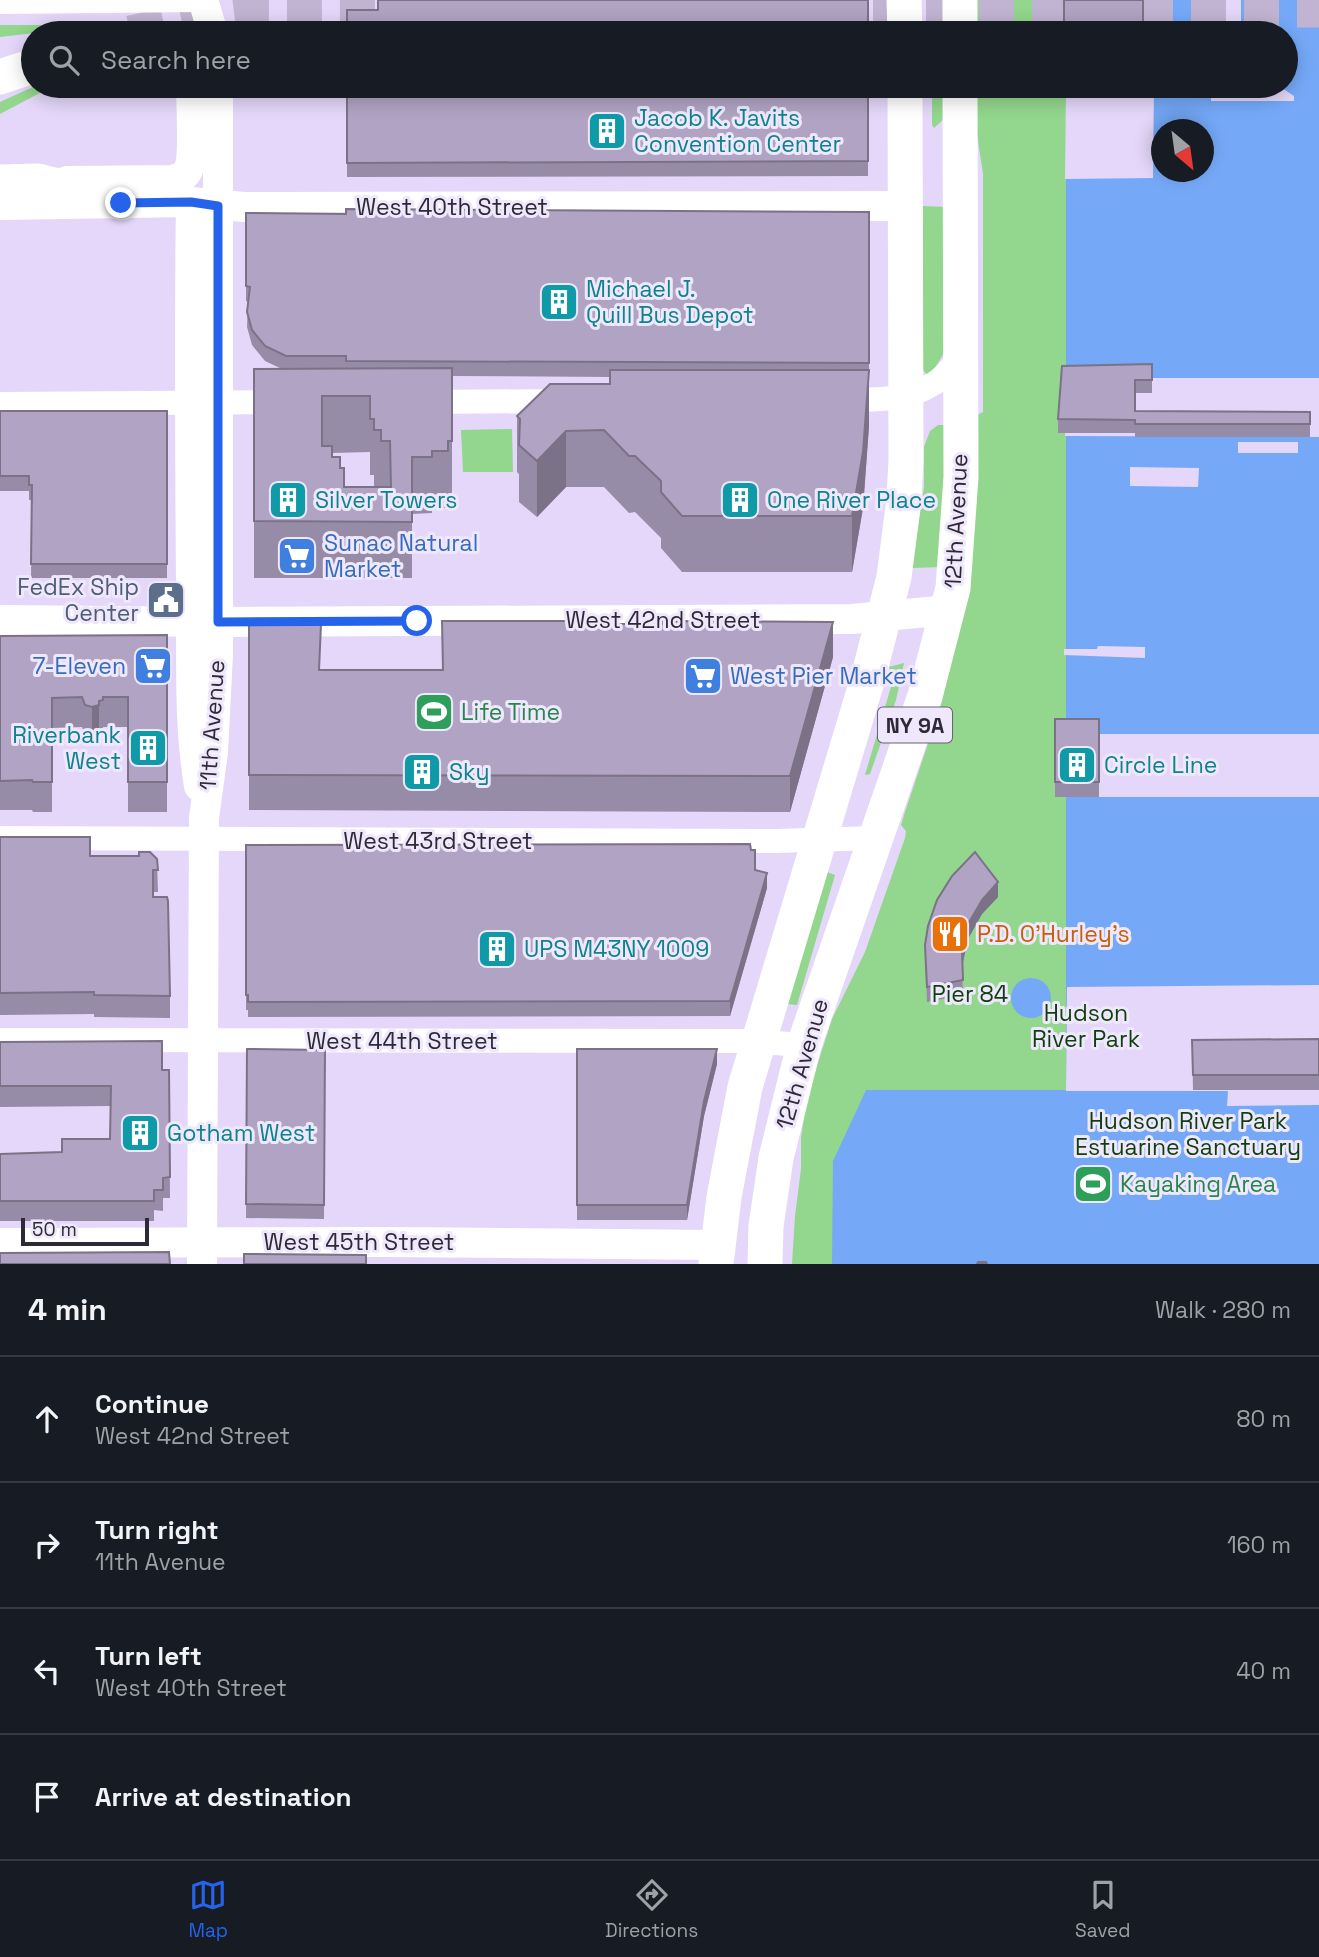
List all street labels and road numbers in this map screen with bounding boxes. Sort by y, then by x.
street label: West 40th Street [356,192,548,222]
street label: 12th Avenue [937,453,975,589]
street label: West 42nd Street [565,605,761,635]
street label: 11th Avenue [192,659,232,791]
road number: NY 9A [878,708,952,742]
street label: West 43rd Street [343,826,533,856]
street label: 12th Avenue [769,995,835,1133]
street label: West 44th Street [306,1026,498,1056]
street label: West 45th Street [264,1227,454,1257]

